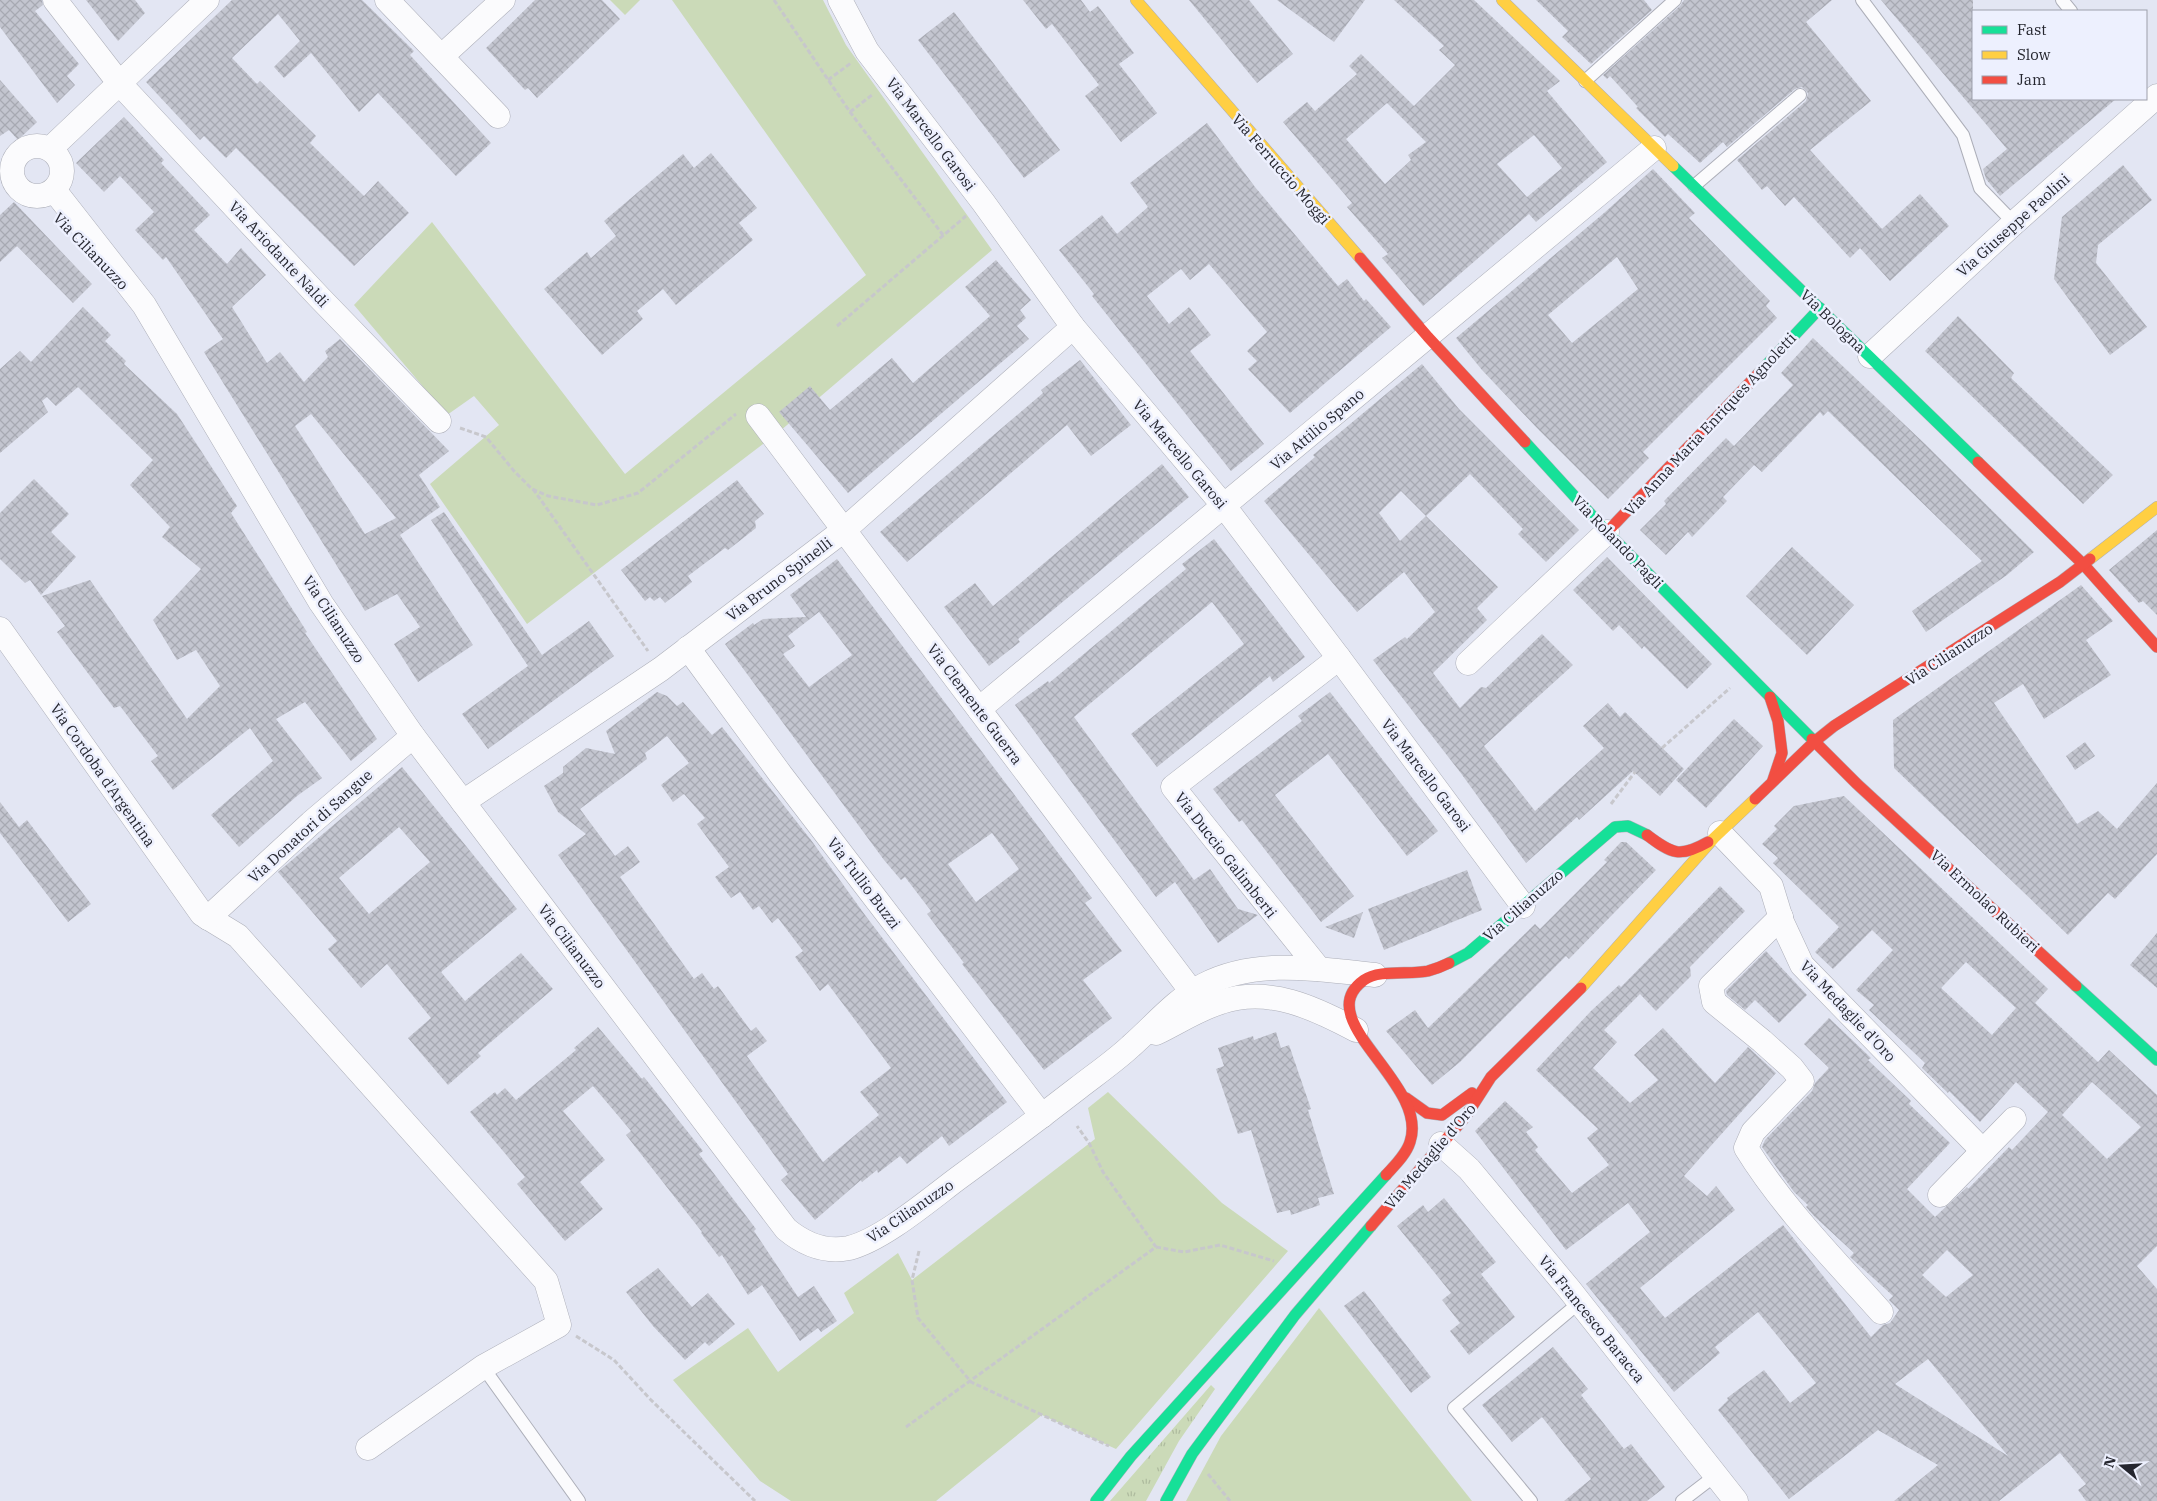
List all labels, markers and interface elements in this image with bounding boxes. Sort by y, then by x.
legend [1972,10,2147,100]
text: Fast [2017,20,2047,39]
text: Slow [2017,45,2051,64]
text: Jam [2017,70,2046,89]
street label: Via Marcello Garosi [882,74,980,195]
street label: Via Ferruccio Moggi [1228,110,1334,228]
street label: Via Giuseppe Paolini [1953,169,2074,281]
street label: Via Ariodante Naldi [225,197,333,311]
street label: Via Cilianuzzo [49,208,133,294]
street label: Via Bologna [1796,285,1870,357]
street label: Via Anna Maria Enriques Agnoletti [1620,328,1800,519]
street label: Via Attilio Spano [1266,384,1368,474]
street label: Via Marcello Garosi [1129,395,1231,513]
street label: Via Rolando Pagli [1569,491,1668,593]
street label: Via Bruno Spinelli [722,533,836,625]
street label: Via Cilianuzzo [299,572,369,666]
street label: Via Cilianuzzo [1902,619,1996,689]
street label: Via Clemente Guerra [923,640,1027,768]
street label: Via Cordoba d'Argentina [46,700,160,850]
street label: Via Marcello Garosi [1377,715,1475,836]
street label: Via Donatori di Sangue [244,765,376,887]
street label: Via Duccio Galimberti [1171,788,1281,922]
street label: Via Tullio Buzzi [823,834,905,933]
street label: Via Ermolao Rubieri [1927,846,2044,957]
street label: Via Cilianuzzo [1479,865,1567,945]
street label: Via Cilianuzzo [534,900,610,992]
street label: Via Medaglie d'Oro [1796,956,1900,1066]
street label: Via Medaglie d'Oro [1380,1099,1480,1213]
street label: Via Cilianuzzo [863,1175,957,1247]
street label: Via Francesco Baracca [1535,1251,1649,1387]
north arrow [2097,1441,2147,1491]
text: N [2099,1454,2120,1470]

